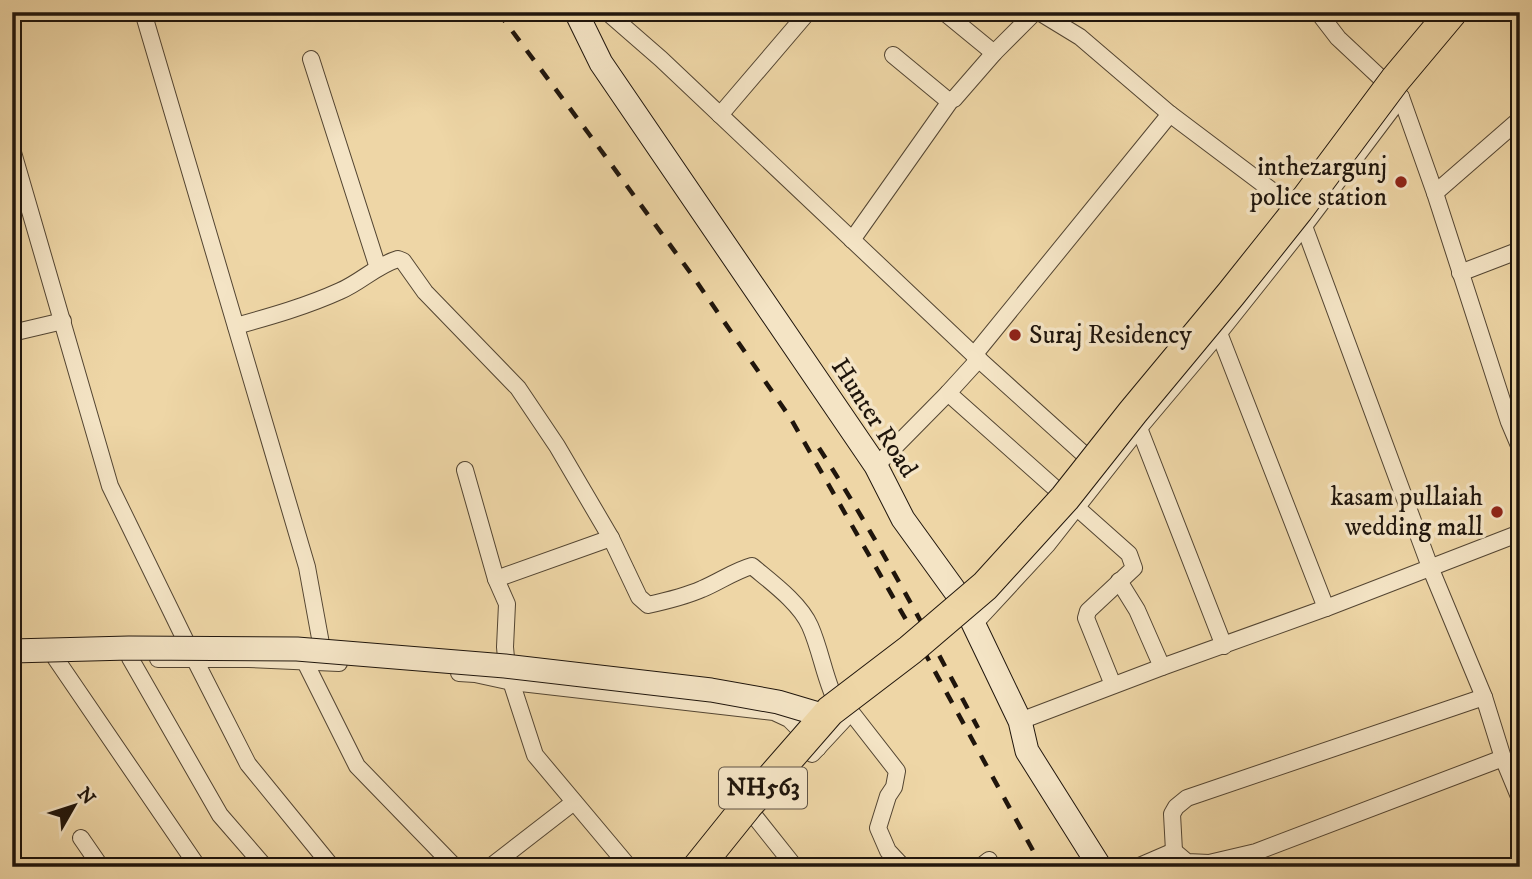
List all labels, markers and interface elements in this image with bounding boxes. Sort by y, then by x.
place label: inthezargunj police station [1249,151,1387,214]
marker: inthezargunj police station [1393,174,1409,190]
place label: Suraj Residency [1029,319,1192,352]
marker: Suraj Residency [1007,327,1023,343]
street label: Hunter Road [823,352,925,484]
place label: kasam pullaiah wedding mall [1331,481,1483,544]
marker: kasam pullaiah wedding mall [1489,504,1505,520]
road number: NH563 [719,768,807,808]
north arrow [38,770,108,840]
text: N [72,783,100,810]

